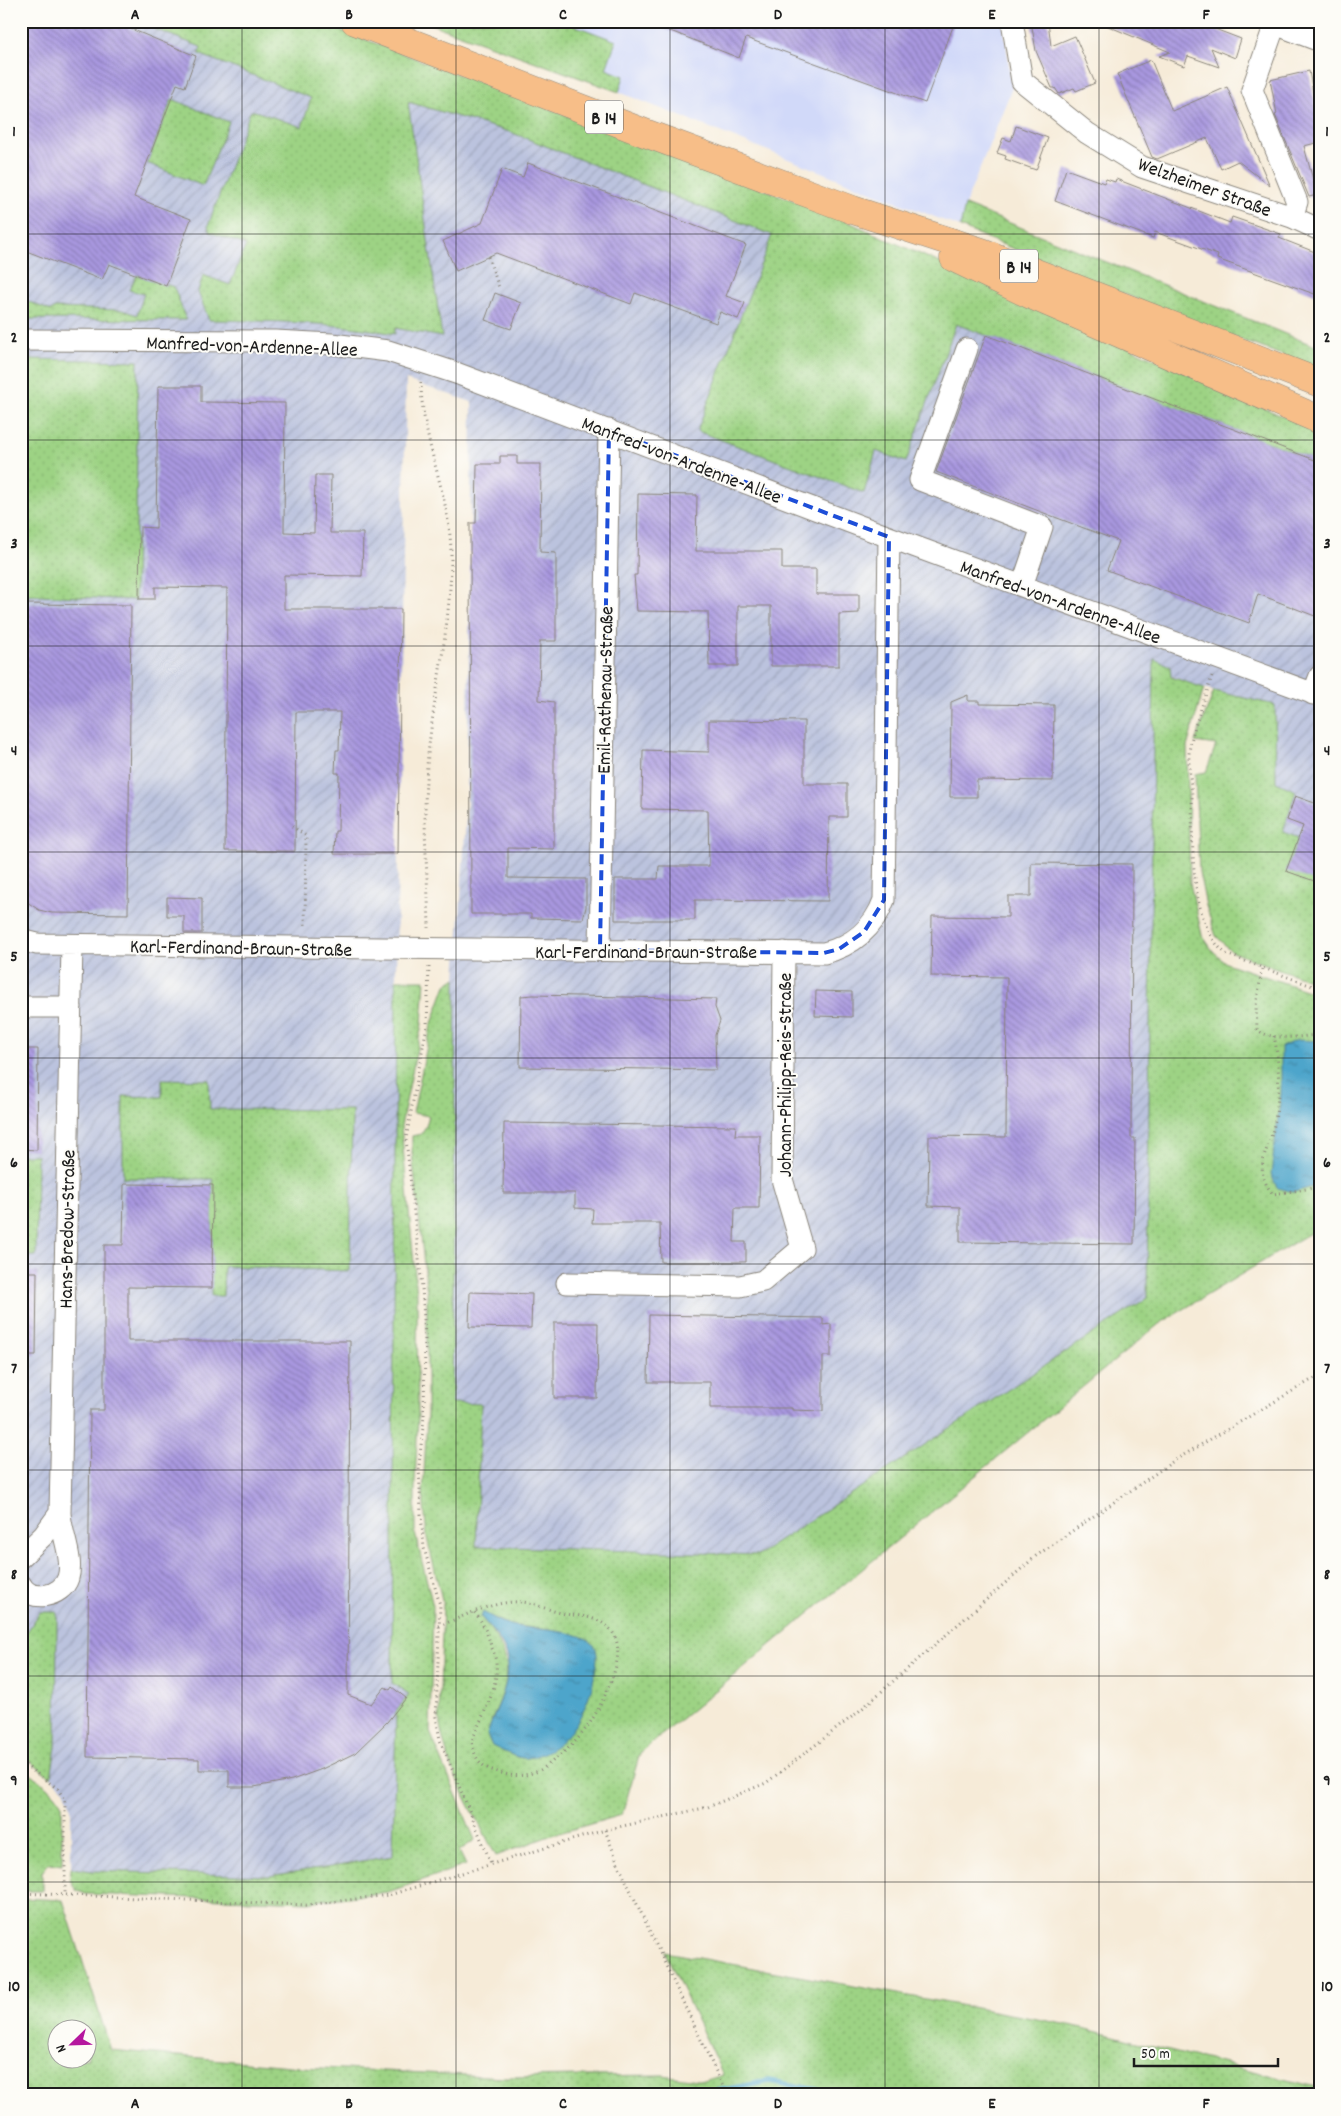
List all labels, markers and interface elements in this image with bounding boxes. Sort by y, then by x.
text: A [131,4,140,27]
text: B [345,4,353,27]
text: C [559,4,567,27]
text: D [774,4,783,27]
text: E [988,4,996,27]
text: F [1202,4,1210,27]
road number: B 14 [585,100,623,134]
text: 1 [12,121,16,144]
text: 1 [1325,121,1329,144]
street label: Welzheimer Straße [1133,152,1275,226]
road number: B 14 [1000,250,1038,282]
text: 2 [11,327,18,350]
text: 2 [1324,327,1331,350]
street label: Manfred-von-Ardenne-Allee [146,330,358,366]
street label: Manfred-von-Ardenne-Allee [577,411,785,513]
text: 3 [10,533,18,556]
text: 3 [1323,533,1331,556]
street label: Manfred-von-Ardenne-Allee [956,554,1164,653]
street label: Emil-Rathenau-Straße [592,606,622,774]
text: 4 [11,740,17,763]
text: 4 [1324,740,1330,763]
street label: Karl-Ferdinand-Braun-Straße [130,934,352,966]
street label: Karl-Ferdinand-Braun-Straße [535,940,757,968]
text: 5 [10,946,18,969]
text: 5 [1323,946,1331,969]
street label: Johann-Philipp-Reis-Straße [773,973,801,1177]
street label: Hans-Bredow-Straße [54,1149,84,1309]
text: 6 [10,1152,18,1175]
text: 6 [1323,1152,1331,1175]
text: 7 [11,1358,17,1381]
text: 7 [1324,1358,1330,1381]
text: 8 [11,1564,18,1587]
text: 8 [1324,1564,1331,1587]
text: 9 [10,1770,18,1793]
text: 9 [1323,1770,1331,1793]
text: 10 [8,1976,20,1999]
text: 10 [1321,1976,1333,1999]
north arrow [48,2018,98,2068]
scale bar [1134,2036,1277,2068]
text: N [51,2041,72,2055]
text: 50 m [1141,2044,1170,2066]
text: A [131,2093,140,2116]
text: B [345,2093,353,2116]
text: C [559,2093,567,2116]
text: D [774,2093,783,2116]
text: E [988,2093,996,2116]
text: F [1202,2093,1210,2116]

